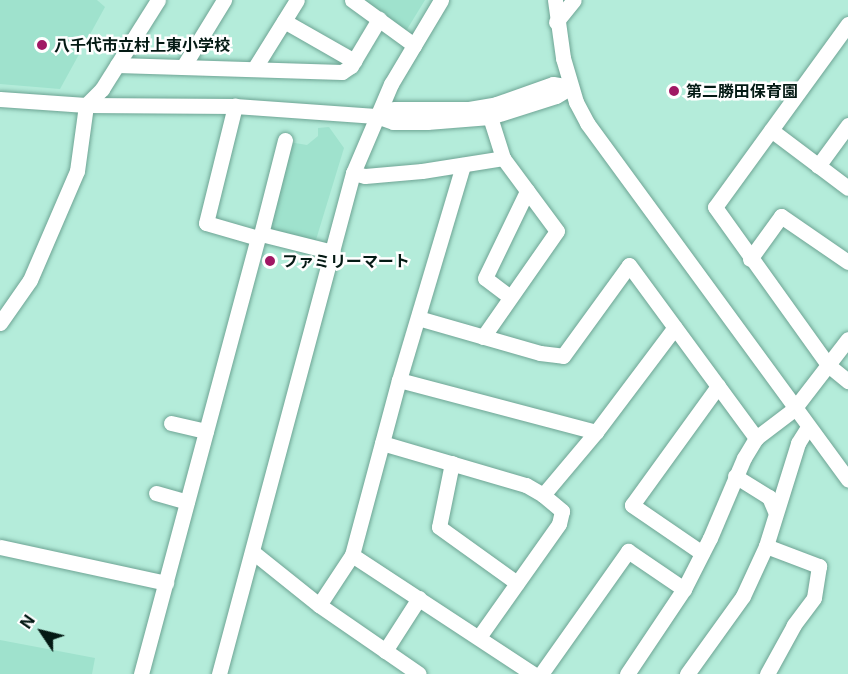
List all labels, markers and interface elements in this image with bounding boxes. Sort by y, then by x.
place label: 八千代市立村上東小学校 [54,35,230,55]
marker: 八千代市立村上東小学校 [35,38,49,52]
place label: 第二勝田保育園 [686,81,798,101]
marker: 第二勝田保育園 [667,84,681,98]
place label: ファミリーマート [282,251,410,271]
marker: ファミリーマート [263,254,277,268]
north arrow [12,602,72,662]
text: N [16,611,39,632]

